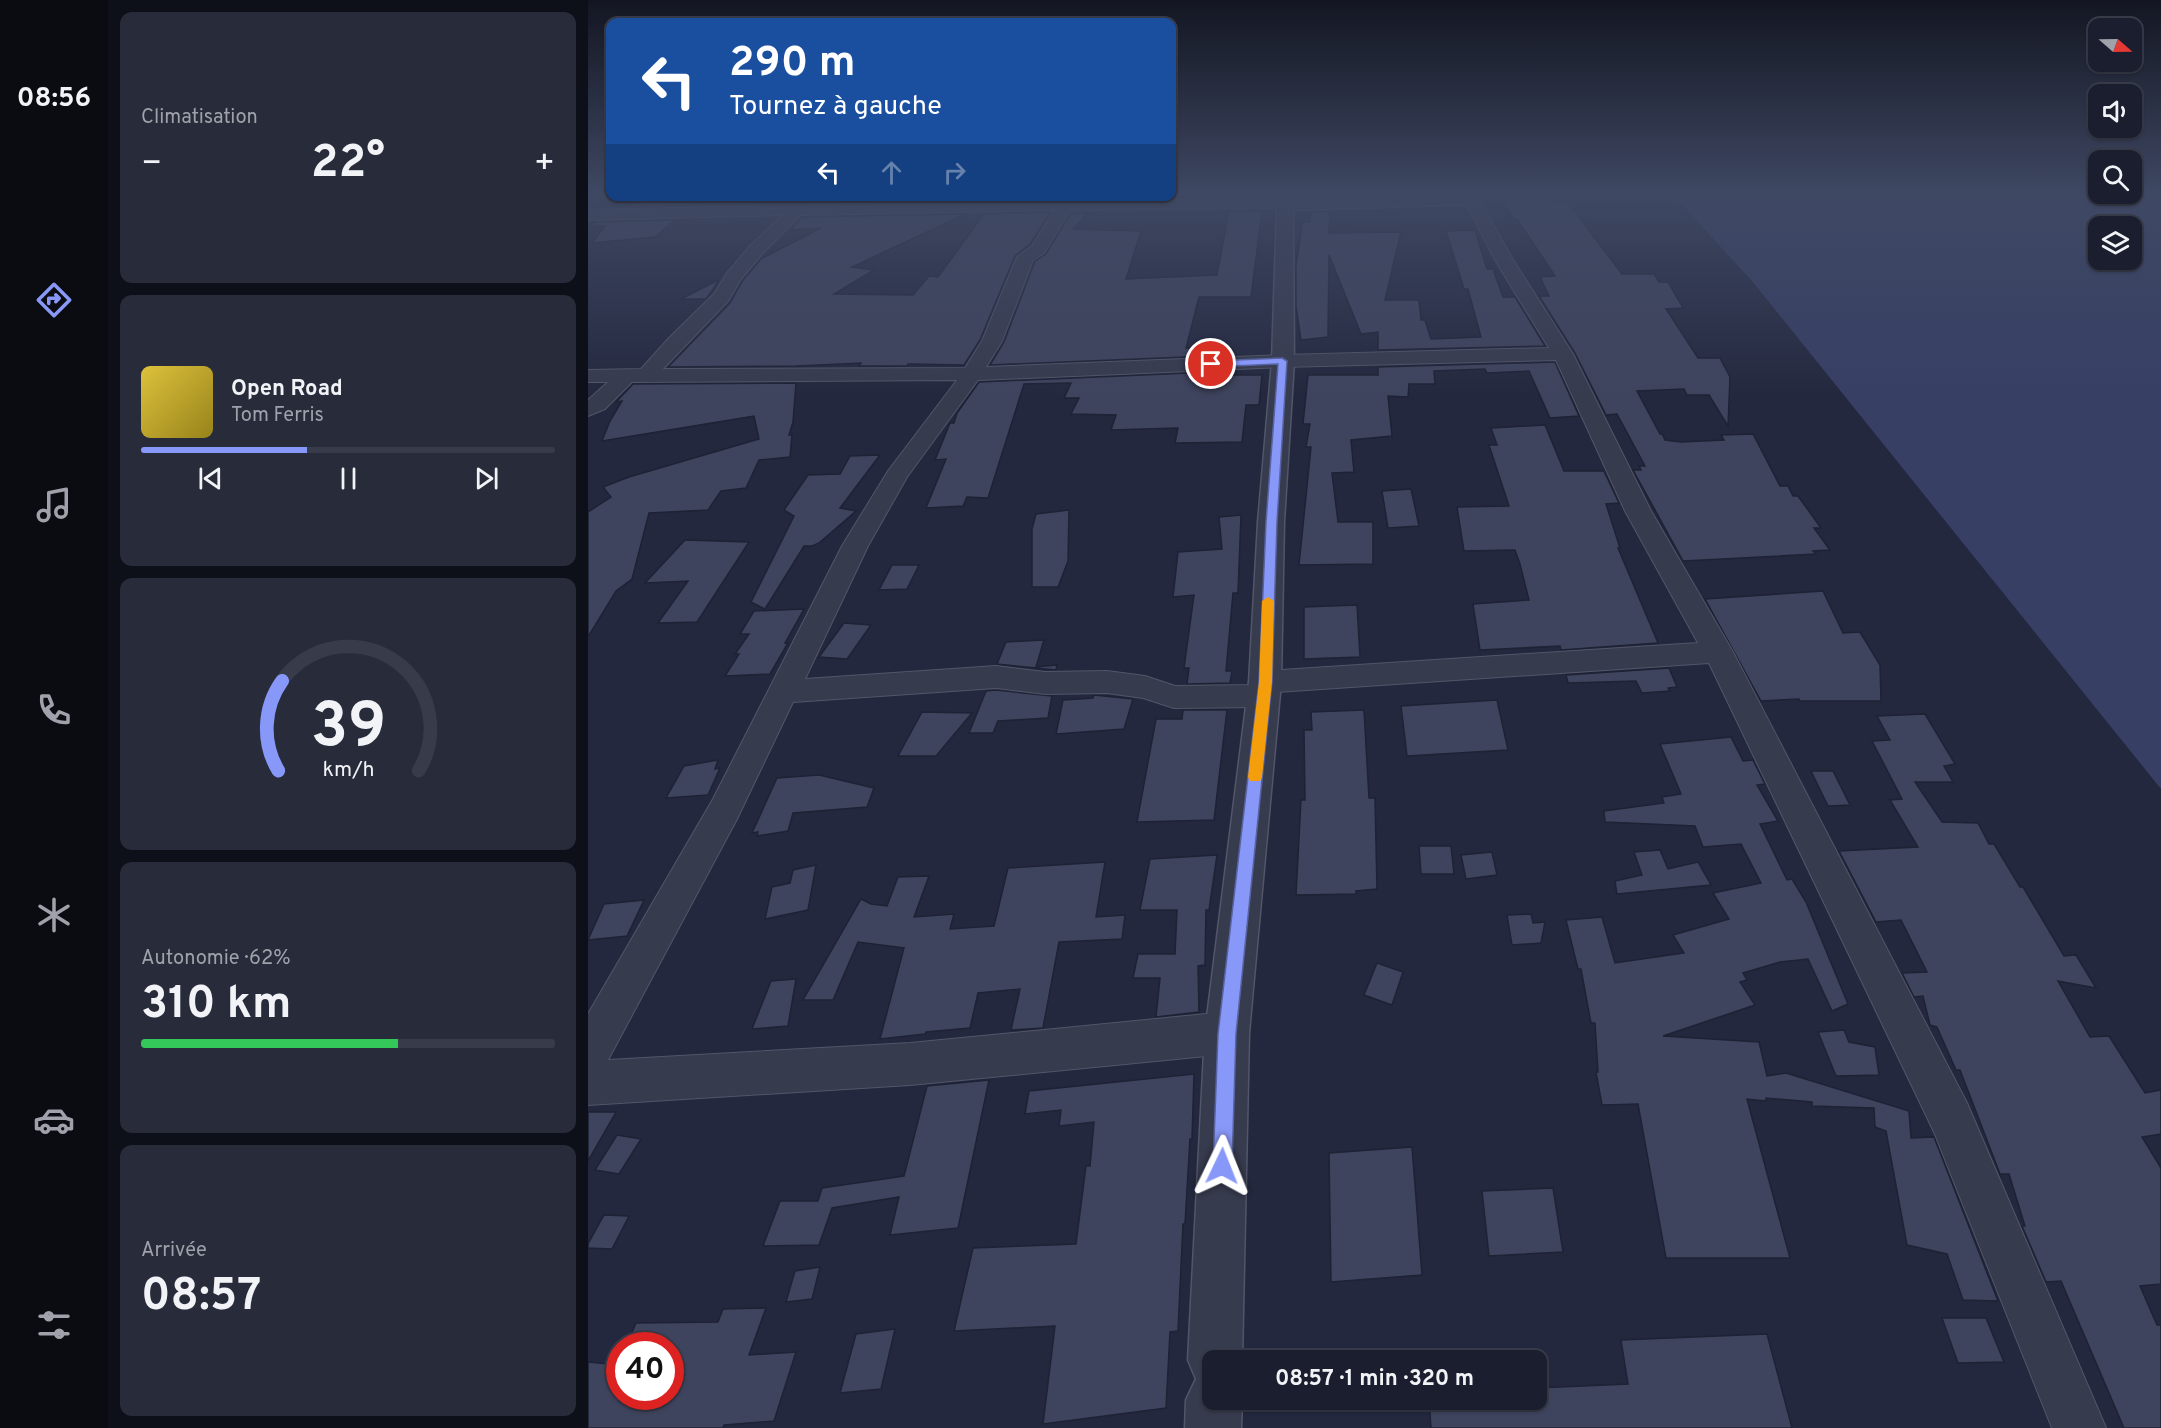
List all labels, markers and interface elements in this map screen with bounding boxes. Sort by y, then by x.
north arrow [2088,18,2142,72]
map controls [2088,18,2142,270]
text: 290 m [729,38,856,91]
icon: left [630,42,708,120]
text: 08:56 [17,82,91,116]
button: sound [2088,84,2142,138]
text: Tournez à gauche [729,90,942,124]
text: Climatisation [141,105,258,131]
text: 22° [311,136,385,193]
text: − [141,144,162,186]
text: + [534,144,555,186]
button: search [2088,150,2142,204]
icon: left [812,156,845,189]
icon: ahead [875,156,908,189]
icon: right [938,156,971,189]
button: layers [2088,216,2142,270]
icon: directions [33,279,75,321]
pin [1185,338,1236,389]
icon: arrive [1194,347,1227,380]
text: Open Road [231,376,343,403]
text: Tom Ferris [231,403,324,429]
icon: previous [194,462,227,495]
icon: pause [332,462,365,495]
icon: next [470,462,503,495]
icon: music [33,484,75,526]
icon: phone [33,689,75,731]
text: 39 [310,690,386,769]
text: km/h [322,757,374,784]
icon: climate [33,894,75,936]
text: Autonomie · 62% [141,946,291,972]
text: 310 km [141,977,291,1034]
icon: car [33,1099,75,1141]
position arrow [1190,1134,1254,1198]
text: Arrivée [141,1238,207,1264]
text: 08:57 [141,1269,262,1326]
icon: filters [33,1304,75,1346]
speed limit sign: 40 [606,1332,684,1410]
text: 08:57 · 1 min · 320 m [1275,1366,1474,1393]

